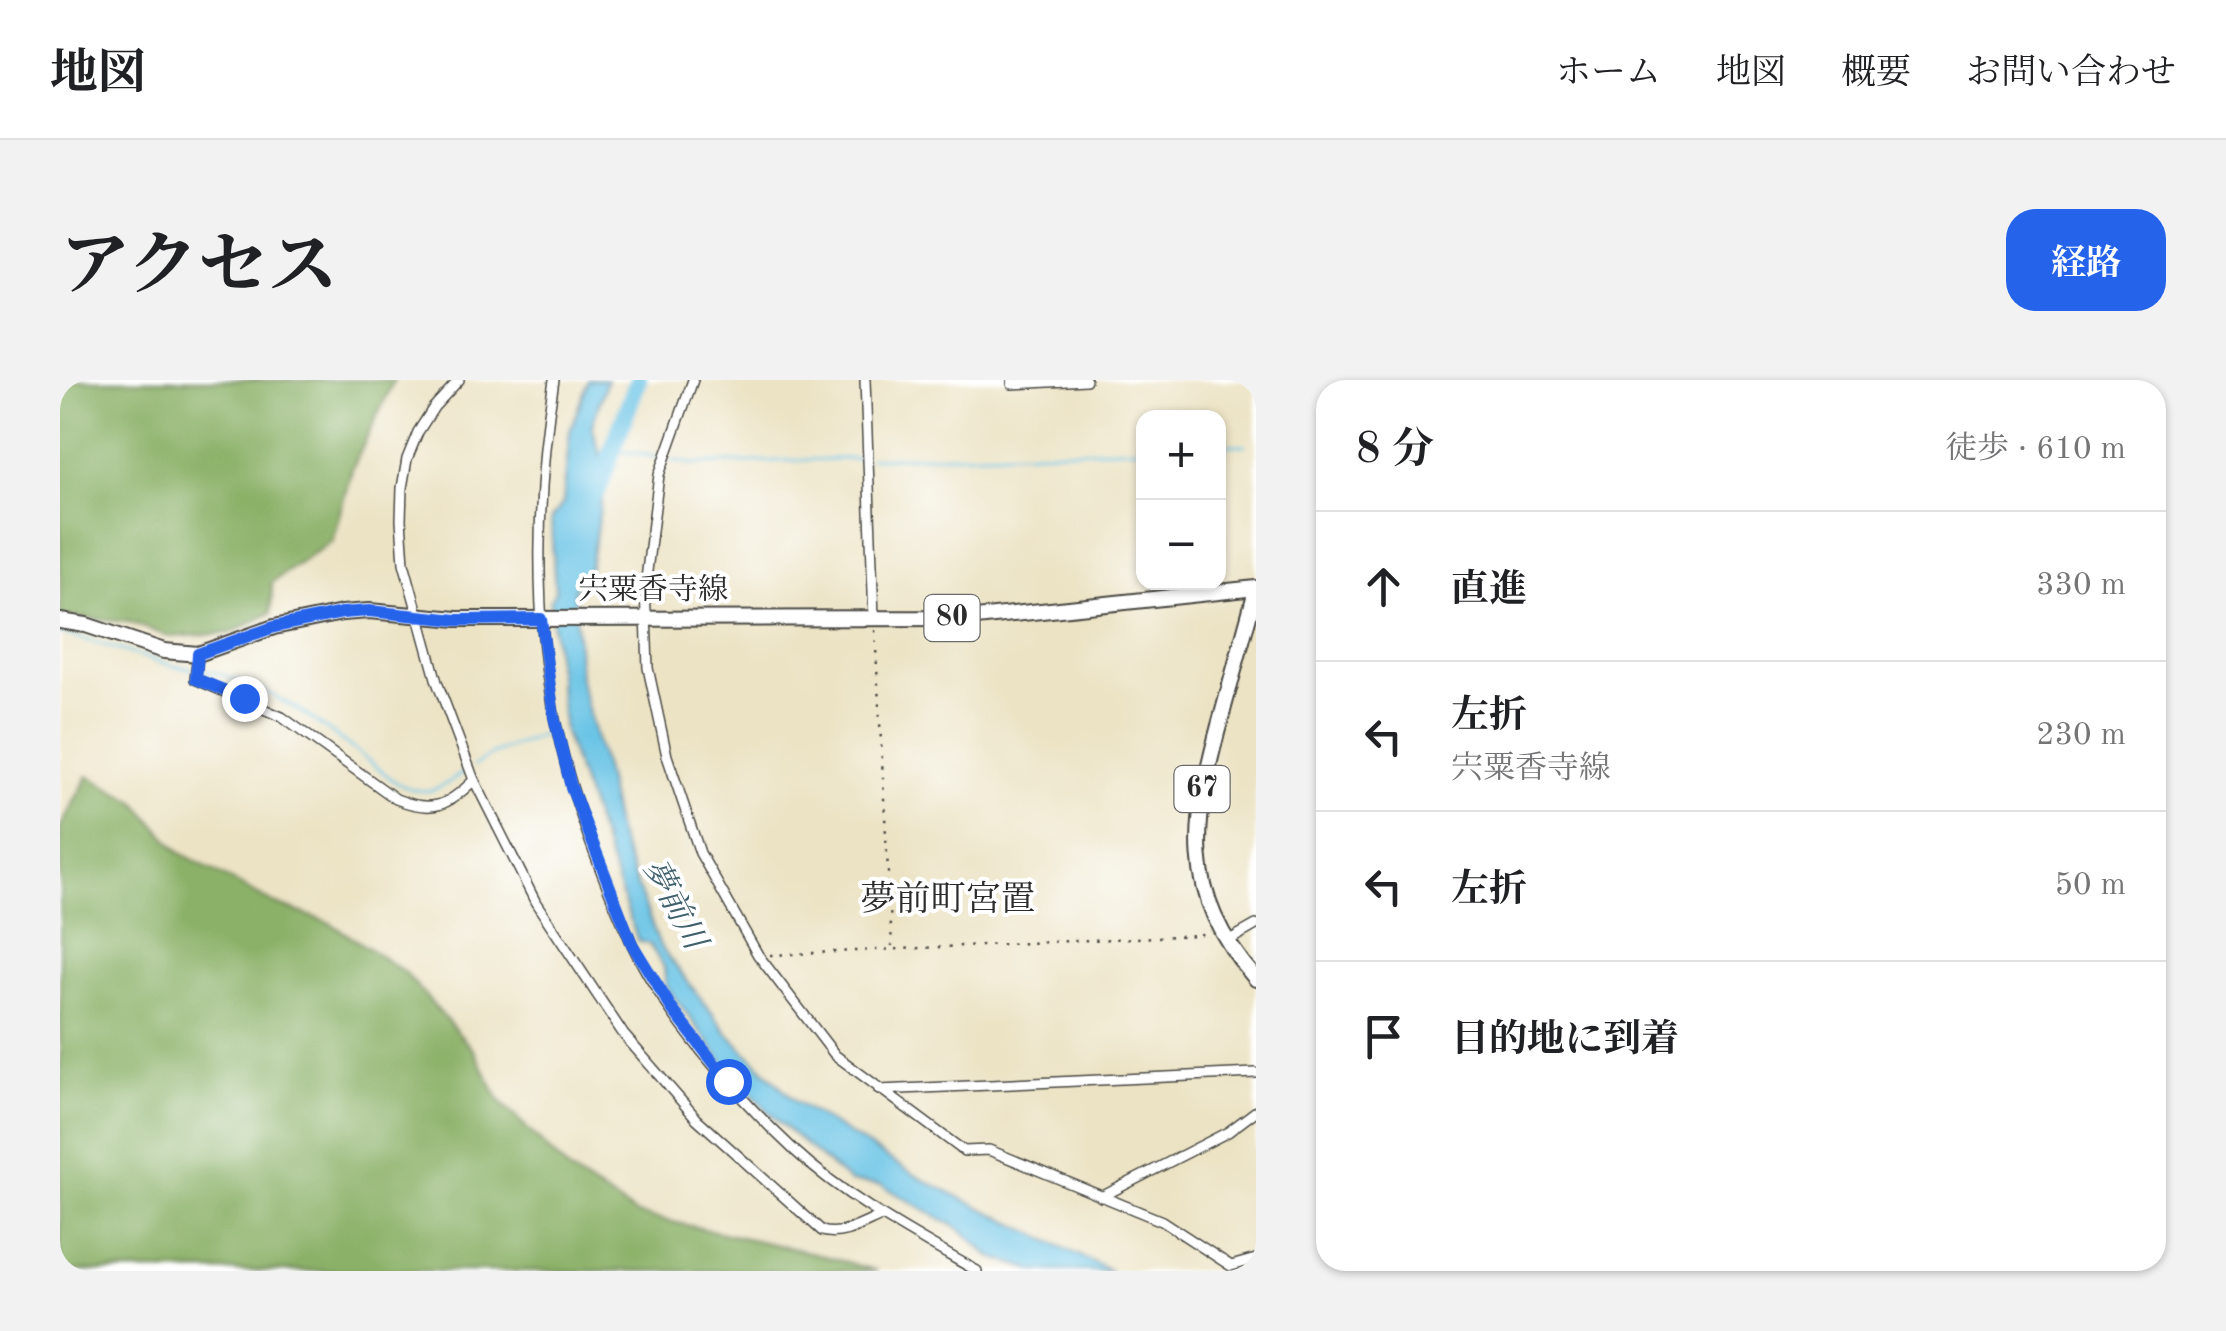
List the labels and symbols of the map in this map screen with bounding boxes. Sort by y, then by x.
street label: 宍粟香寺線 [578,573,728,606]
road number: 80 [924,595,980,641]
route end [222,676,268,722]
road number: 67 [1174,766,1230,812]
water label: 夢前川 [636,854,714,958]
district label: 夢前町宮置 [860,880,1036,918]
route start [706,1059,752,1105]

